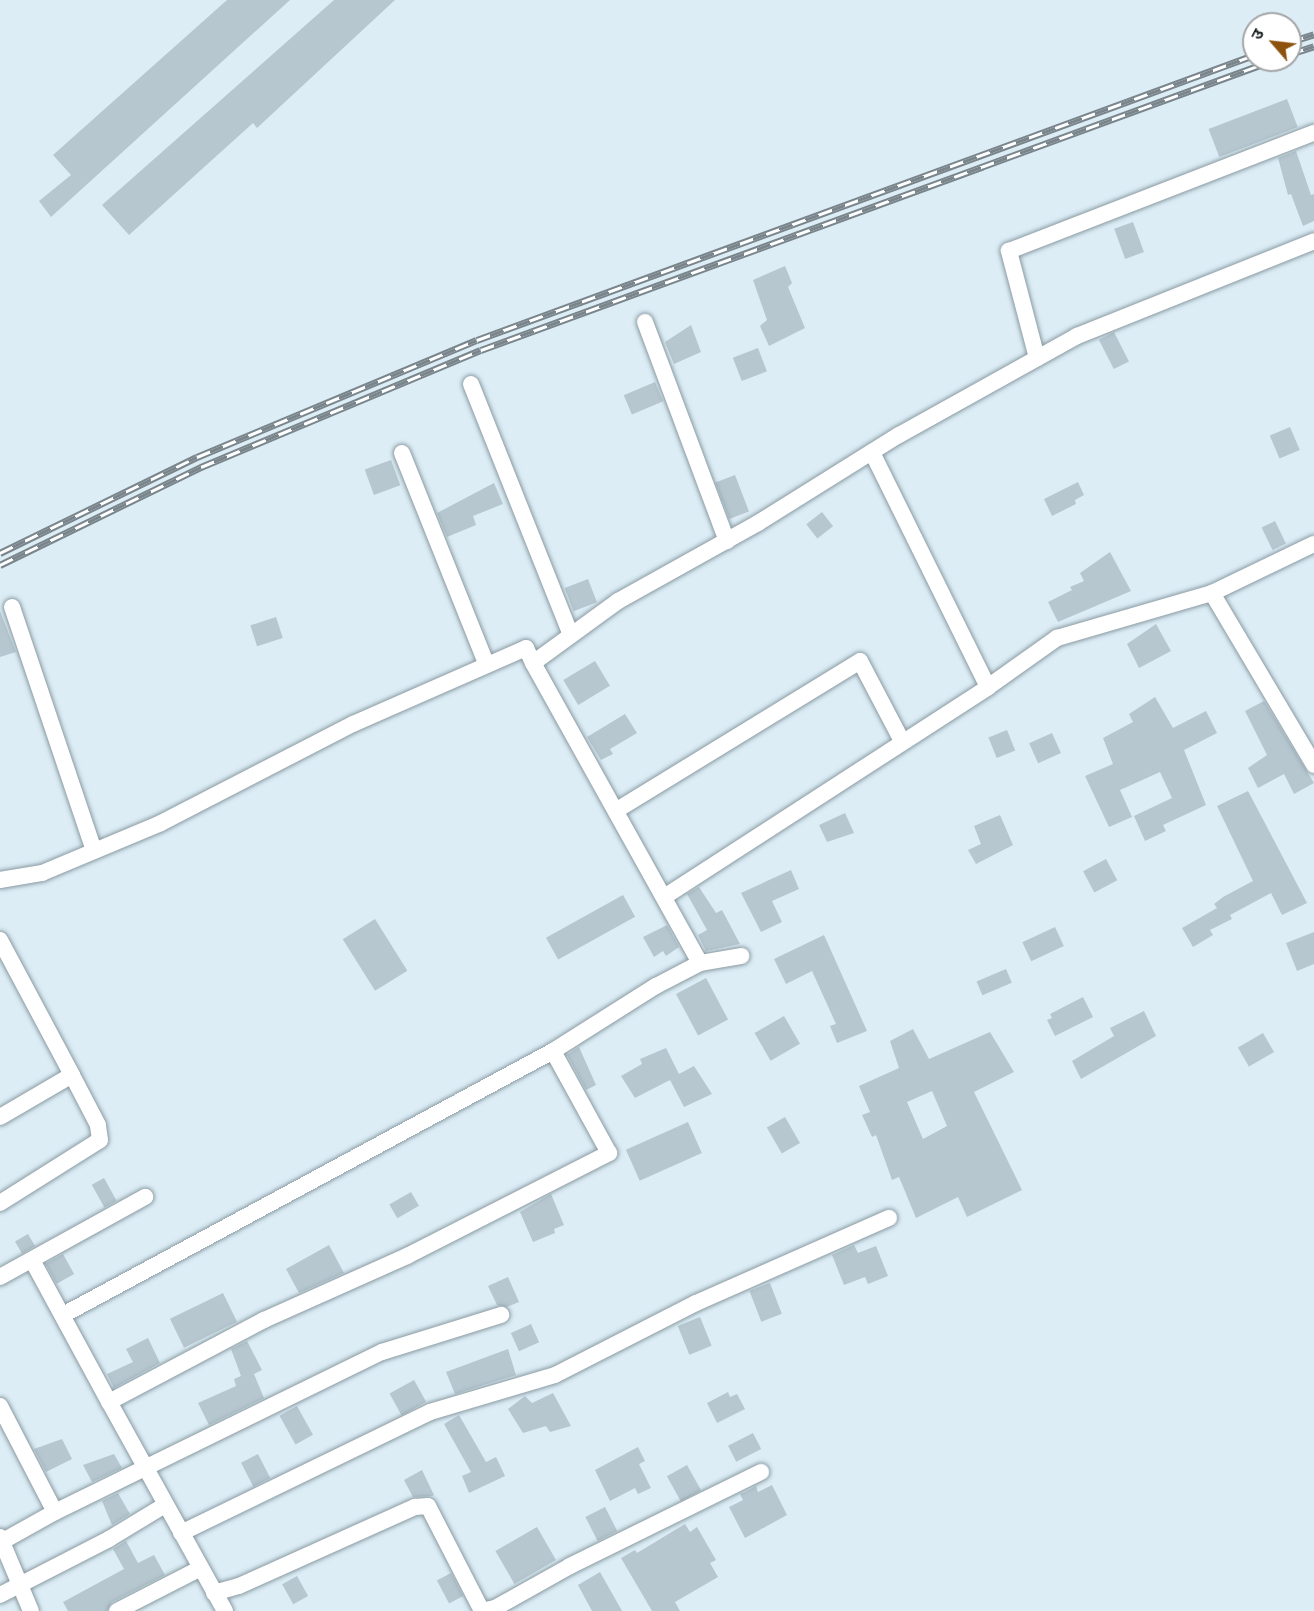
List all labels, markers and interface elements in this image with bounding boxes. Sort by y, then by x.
north arrow [1242,12,1302,72]
text: उ [1247,26,1268,43]

